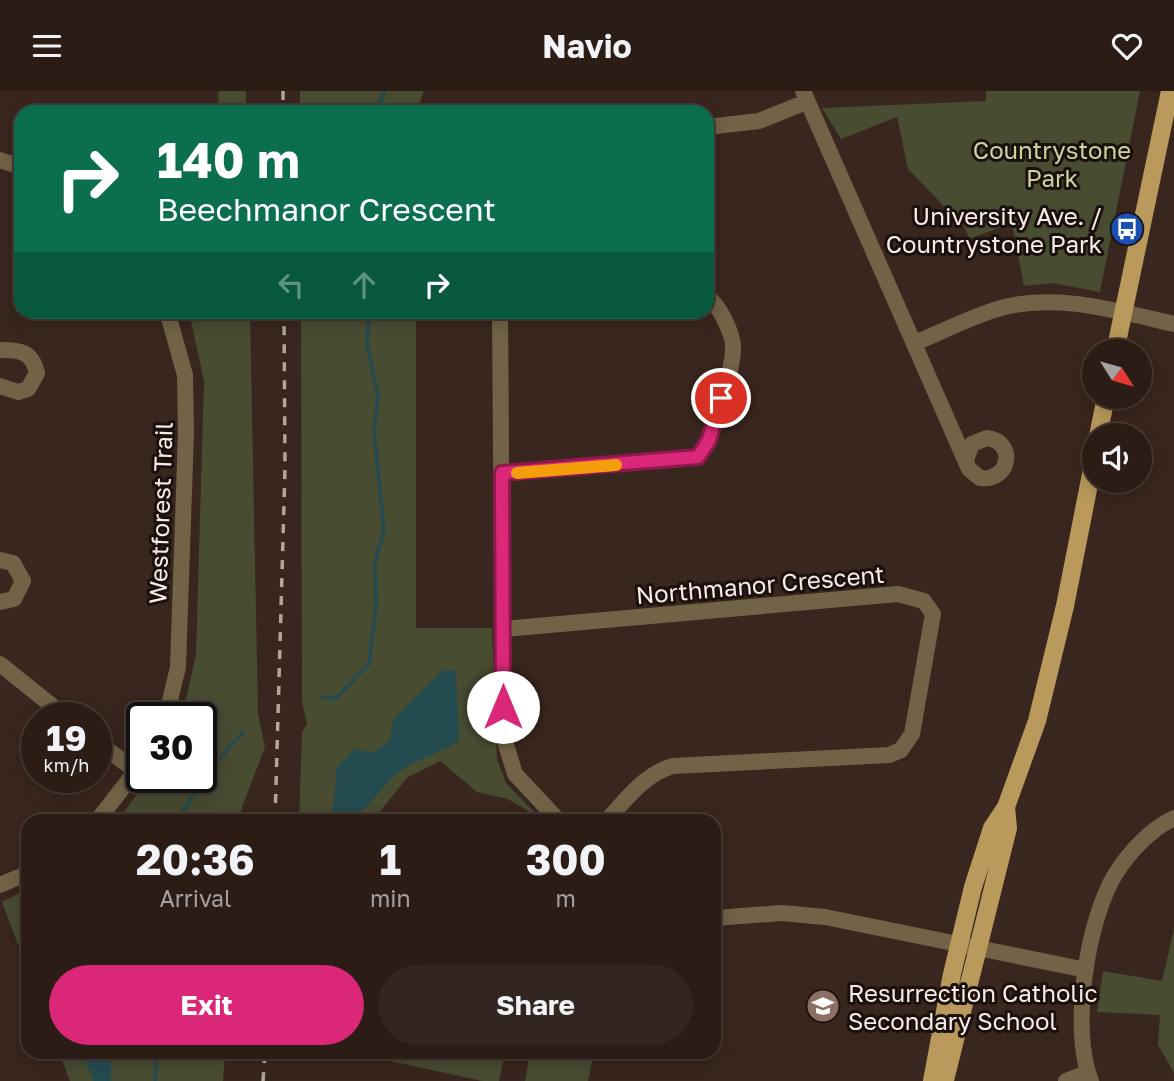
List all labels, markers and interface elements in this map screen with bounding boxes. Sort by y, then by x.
icon: menu [28,27,66,65]
text: Navio [542,27,632,65]
icon: heart [1108,27,1146,65]
text: 140 m [157,130,300,189]
icon: right [42,133,133,224]
park label: Countrystone Park [973,135,1131,192]
text: Beechmanor Crescent [157,190,496,228]
place label: University Ave. / Countrystone Park [886,201,1102,258]
bus stop icon: University Ave. / Countrystone Park [1108,210,1146,248]
icon: left [272,266,310,304]
icon: ahead [345,266,383,304]
icon: right [418,266,456,304]
north arrow [1082,339,1152,409]
map controls [1082,339,1152,493]
pin [691,368,751,428]
icon: arrive [702,379,740,417]
street label: Westforest Trail [142,421,178,605]
button: sound [1082,423,1152,493]
street label: Northmanor Crescent [635,559,885,609]
position arrow [466,670,540,744]
speed limit sign: 30 [126,702,217,793]
text: 19 [46,717,87,759]
text: km/h [44,754,89,776]
text: 20:36 [136,834,255,884]
text: 1 [379,834,401,884]
text: 300 [526,834,606,884]
text: Arrival [159,884,231,912]
text: min [370,884,411,912]
text: m [556,884,576,912]
button: Exit [49,965,364,1045]
button: Share [378,965,693,1045]
place label: Resurrection Catholic Secondary School [848,978,1098,1035]
school or university icon: Resurrection Catholic Secondary School [804,987,842,1025]

